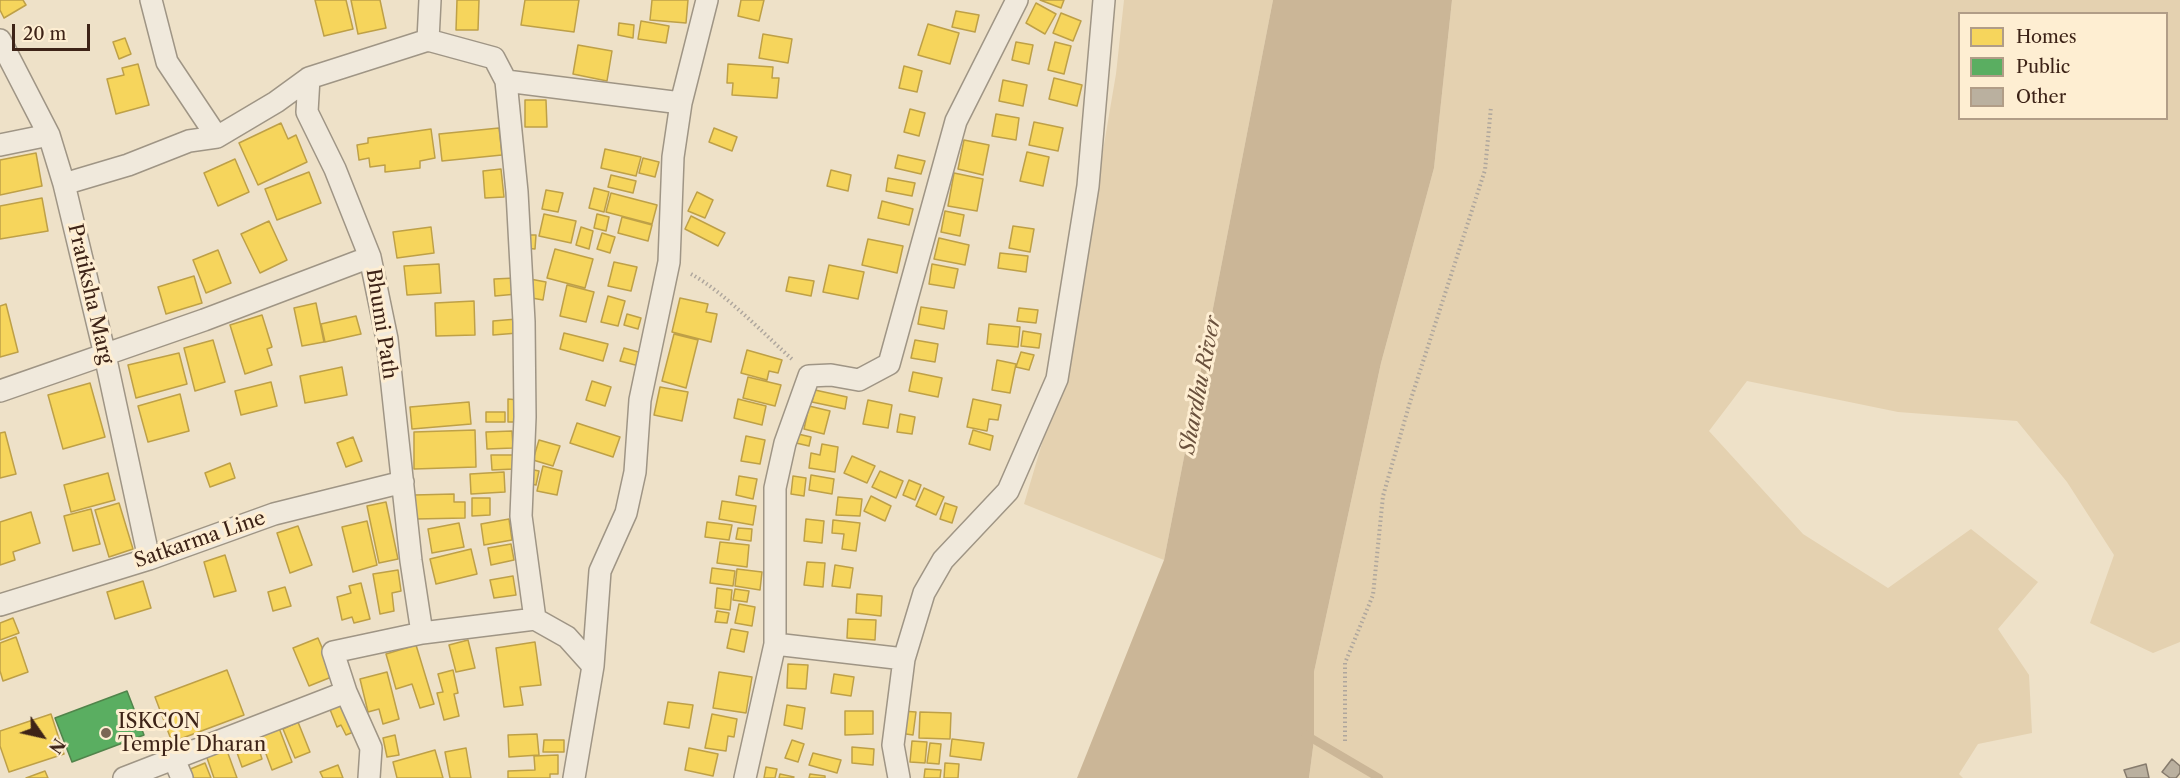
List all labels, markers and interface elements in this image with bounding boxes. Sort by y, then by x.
scale bar [15,12,93,50]
legend [1958,12,2168,120]
text: 20 m [23,23,66,45]
text: Homes [2016,26,2077,48]
text: Public [2016,56,2070,78]
text: Other [2016,86,2066,108]
street label: Pratiksha Marg [62,221,118,367]
street label: Bhumi Path [360,267,402,381]
water label: Shardhu River [1175,314,1227,456]
street label: Satkarma Line [131,506,269,574]
north arrow [12,706,72,766]
place label: ISKCON Temple Dharan [118,710,266,757]
marker: ISKCON Temple Dharan [99,726,113,740]
text: N [45,735,69,757]

